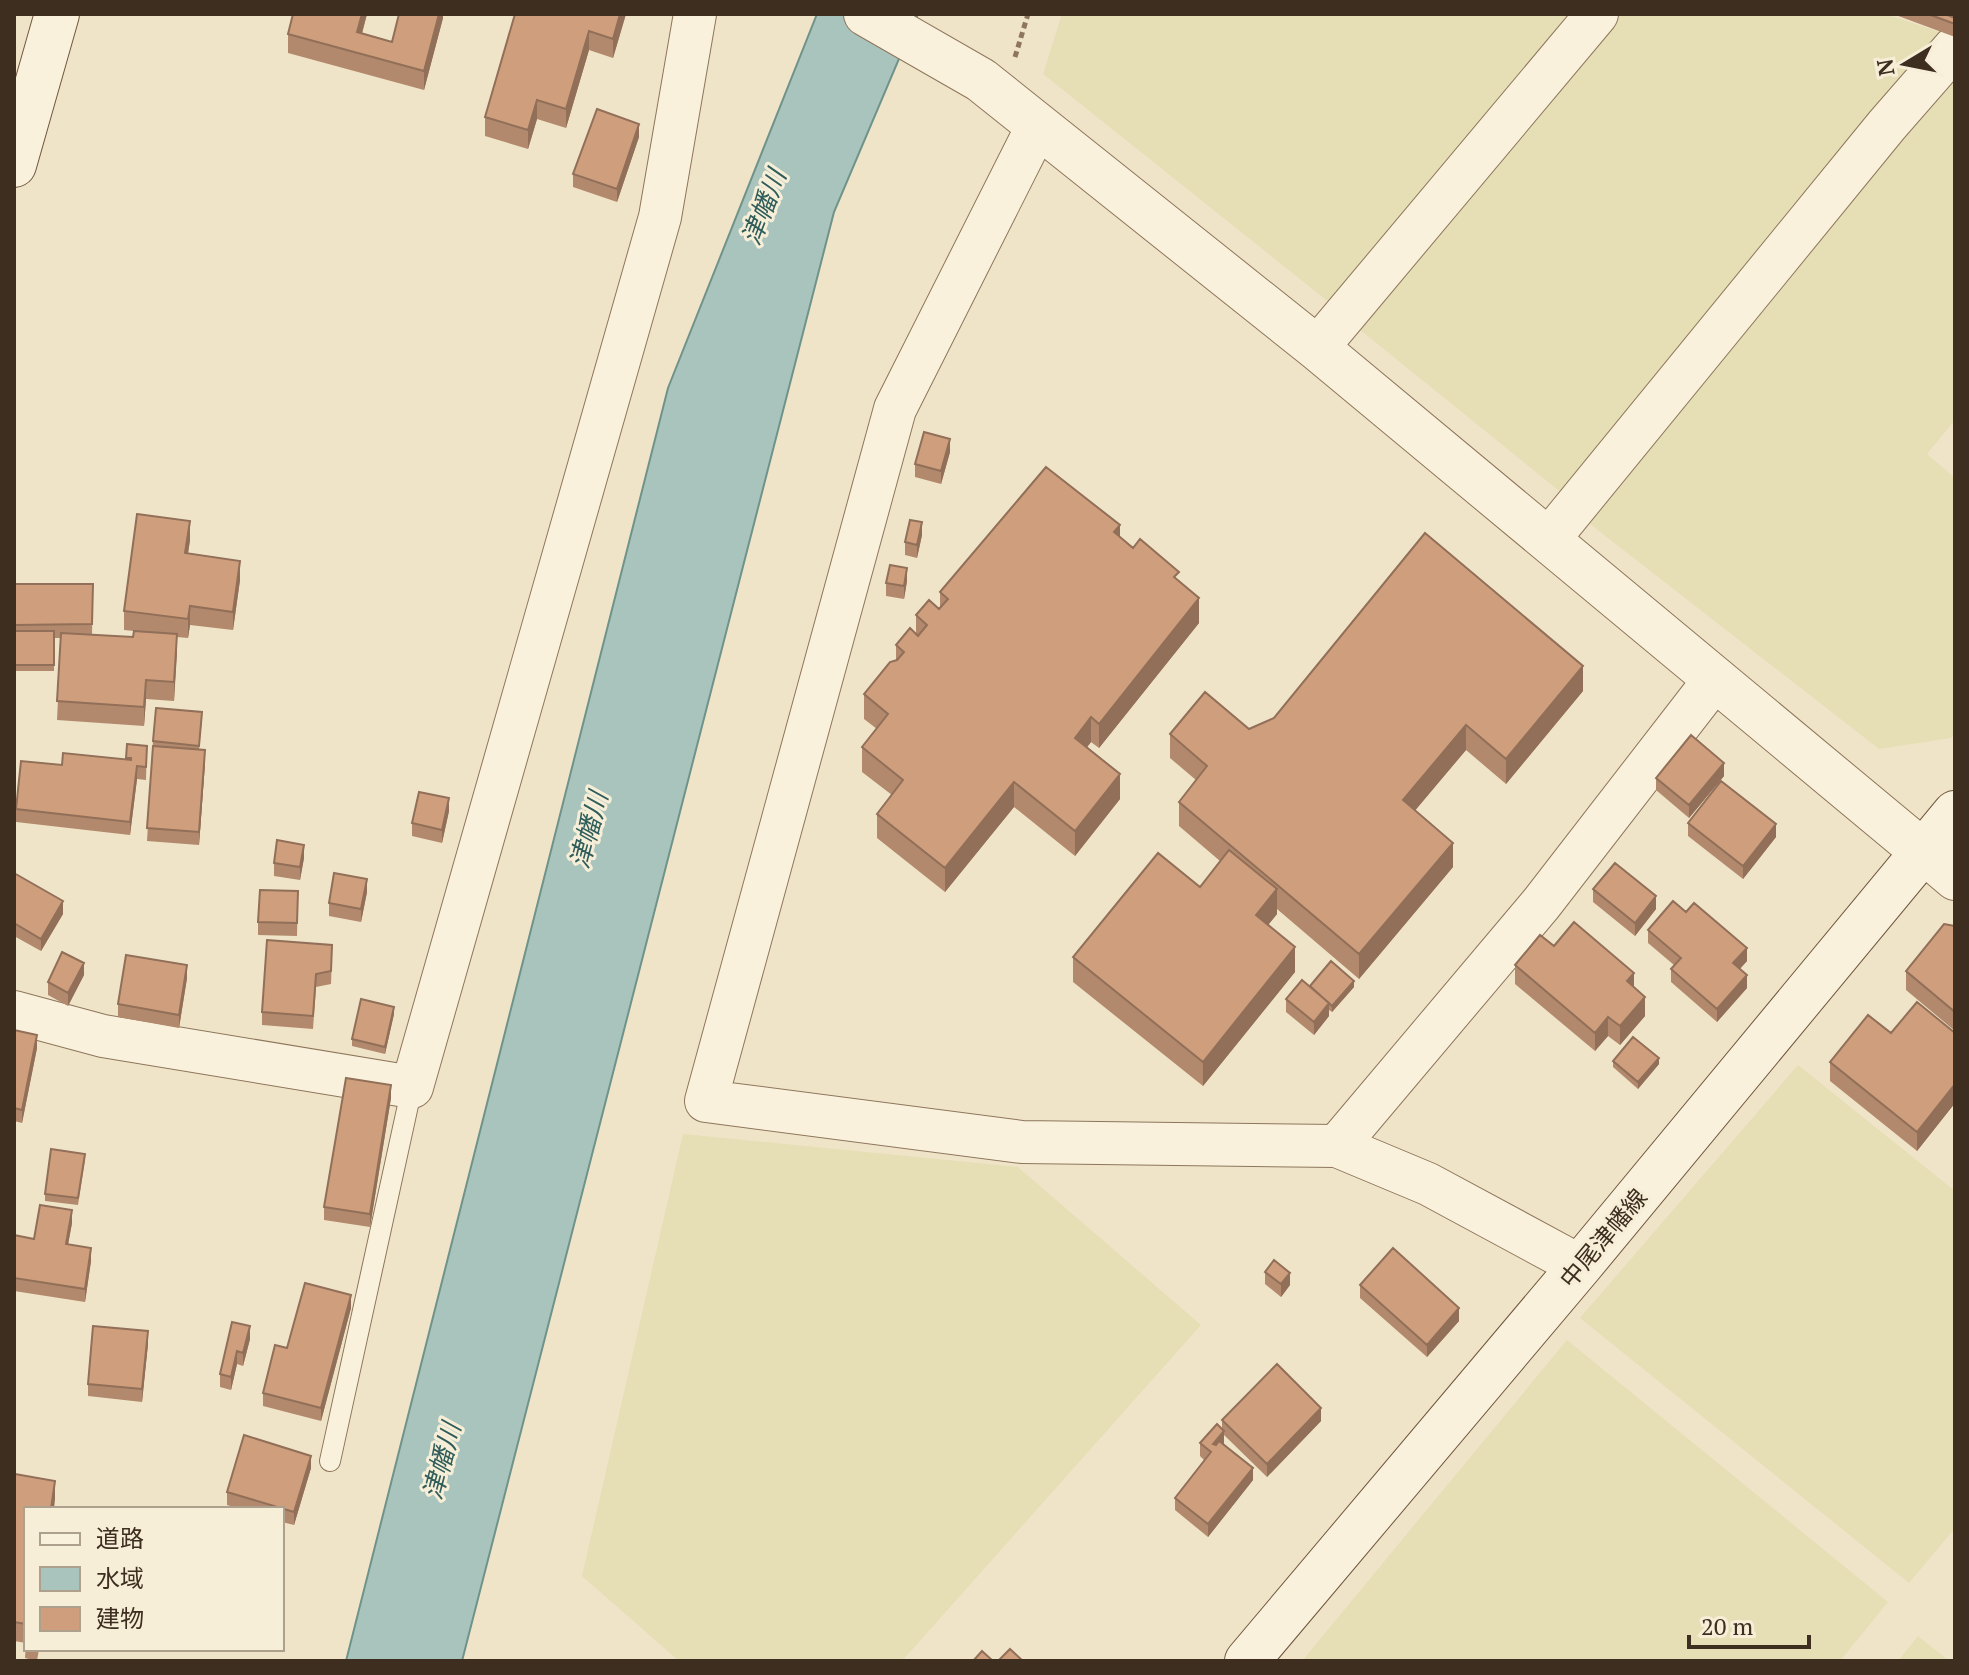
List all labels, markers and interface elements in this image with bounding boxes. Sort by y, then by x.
north arrow [1865,24,1945,104]
text: N [1869,57,1901,78]
water label: 津幡川 [733,162,794,250]
water label: 津幡川 [561,785,615,872]
street label: 中尾津幡線 [1552,1182,1654,1294]
water label: 津幡川 [414,1416,468,1503]
legend [24,1507,284,1651]
text: 道路 [96,1522,144,1554]
text: 水域 [96,1562,144,1594]
scale bar [1689,1599,1809,1649]
text: 建物 [96,1602,144,1634]
text: 20 m [1701,1610,1753,1642]

